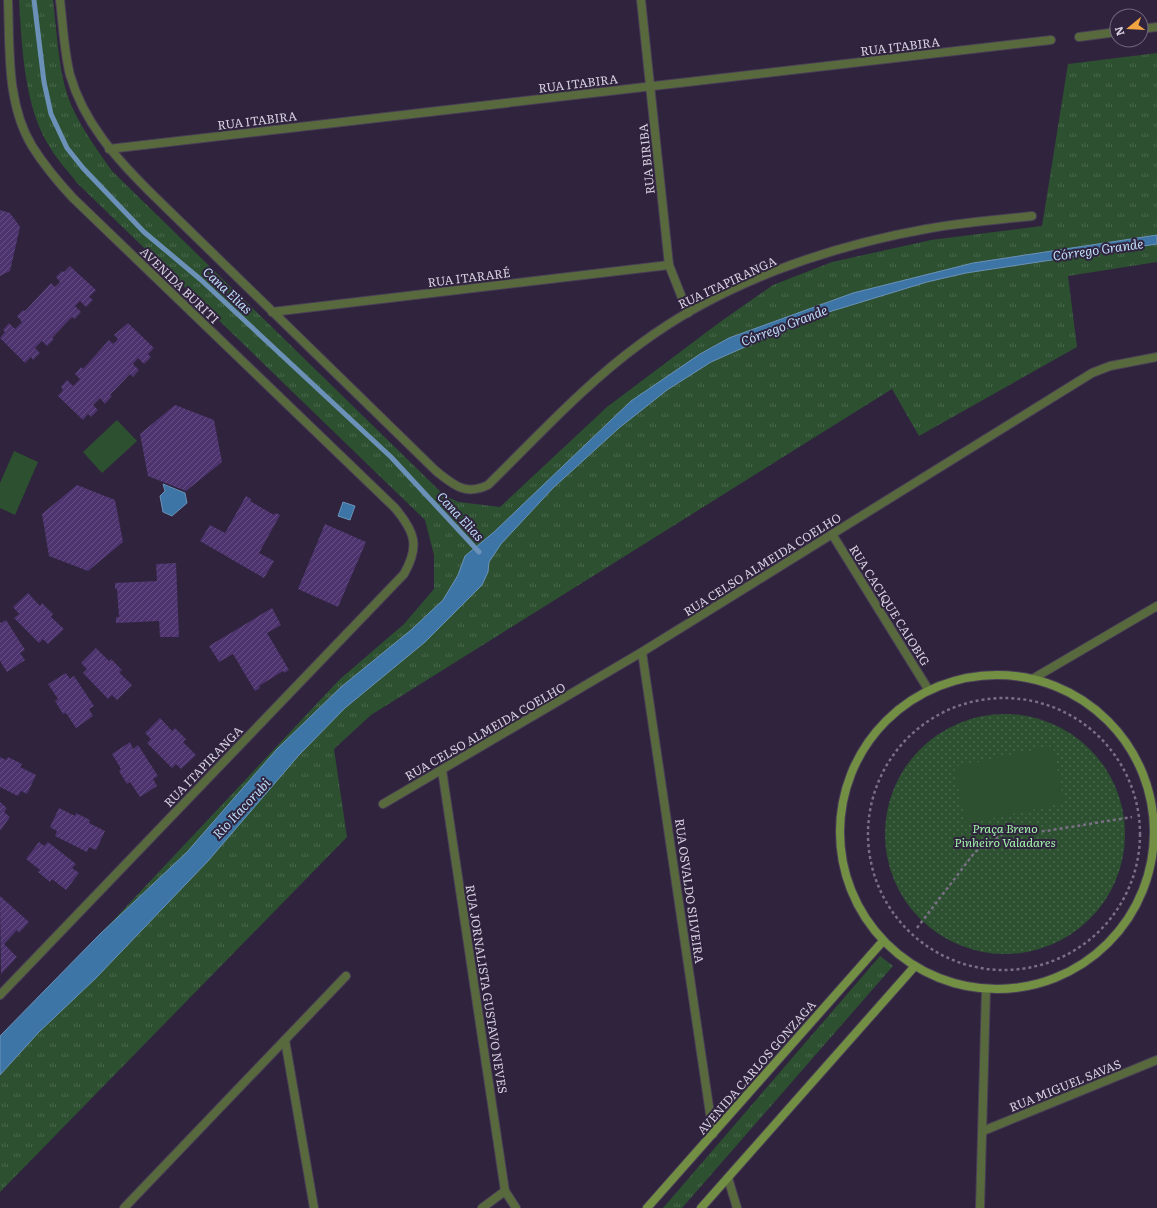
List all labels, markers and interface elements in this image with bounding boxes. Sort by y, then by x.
north arrow [1109,8,1149,48]
text: N [1110,25,1128,38]
street label: RUA ITABIRA [859,32,941,60]
street label: RUA ITABIRA [537,69,619,97]
street label: RUA ITABIRA [216,106,298,134]
street label: RUA BIRIBA [633,123,659,195]
water label: Córrego Grande [1051,233,1145,265]
street label: AVENIDA BURITI [136,243,224,328]
street label: RUA ITAPIRANGA [675,251,779,313]
water label: Cana Elias [199,262,257,318]
street label: RUA ITARARÉ [427,263,512,291]
water label: Córrego Grande [738,300,830,350]
water label: Cana Elias [433,487,489,545]
street label: RUA CELSO ALMEIDA COELHO [680,508,844,620]
street label: RUA CACIQUE CAIOBIG [845,541,935,669]
street label: RUA CELSO ALMEIDA COELHO [401,678,569,784]
street label: RUA ITAPIRANGA [159,721,247,811]
water label: Rio Itacorubi [208,773,274,843]
street label: RUA OSVALDO SILVEIRA [671,817,709,965]
park label: Praça Breno Pinheiro Valadares [954,819,1056,851]
street label: RUA JORNALISTA GUSTAVO NEVES [462,883,512,1095]
street label: AVENIDA CARLOS GONZAGA [692,996,820,1138]
street label: RUA MIGUEL SAVAS [1006,1054,1124,1116]

